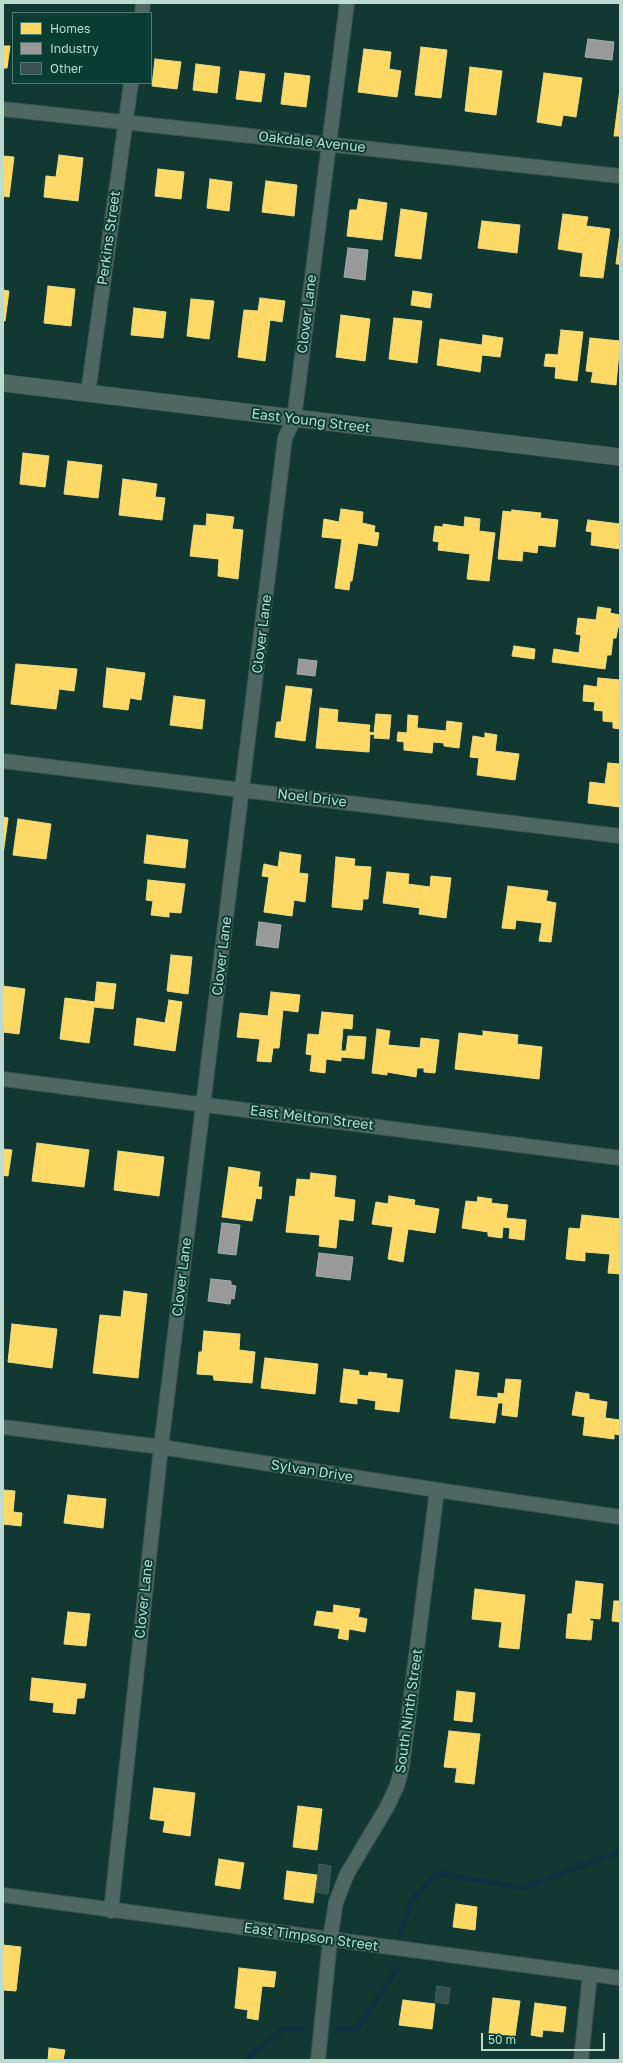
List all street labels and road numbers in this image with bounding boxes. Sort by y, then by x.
street label: Oakdale Avenue [258,128,366,156]
street label: Perkins Street [94,190,124,286]
street label: Clover Lane [294,274,320,354]
street label: East Young Street [251,405,371,437]
street label: Clover Lane [249,594,275,674]
street label: Noel Drive [276,785,348,811]
street label: Clover Lane [209,916,235,996]
street label: East Melton Street [249,1102,375,1134]
street label: Clover Lane [169,1237,195,1317]
street label: Sylvan Drive [270,1456,354,1486]
street label: Clover Lane [131,1559,157,1639]
street label: South Ninth Street [392,1648,426,1774]
street label: East Timpson Street [243,1919,379,1955]

